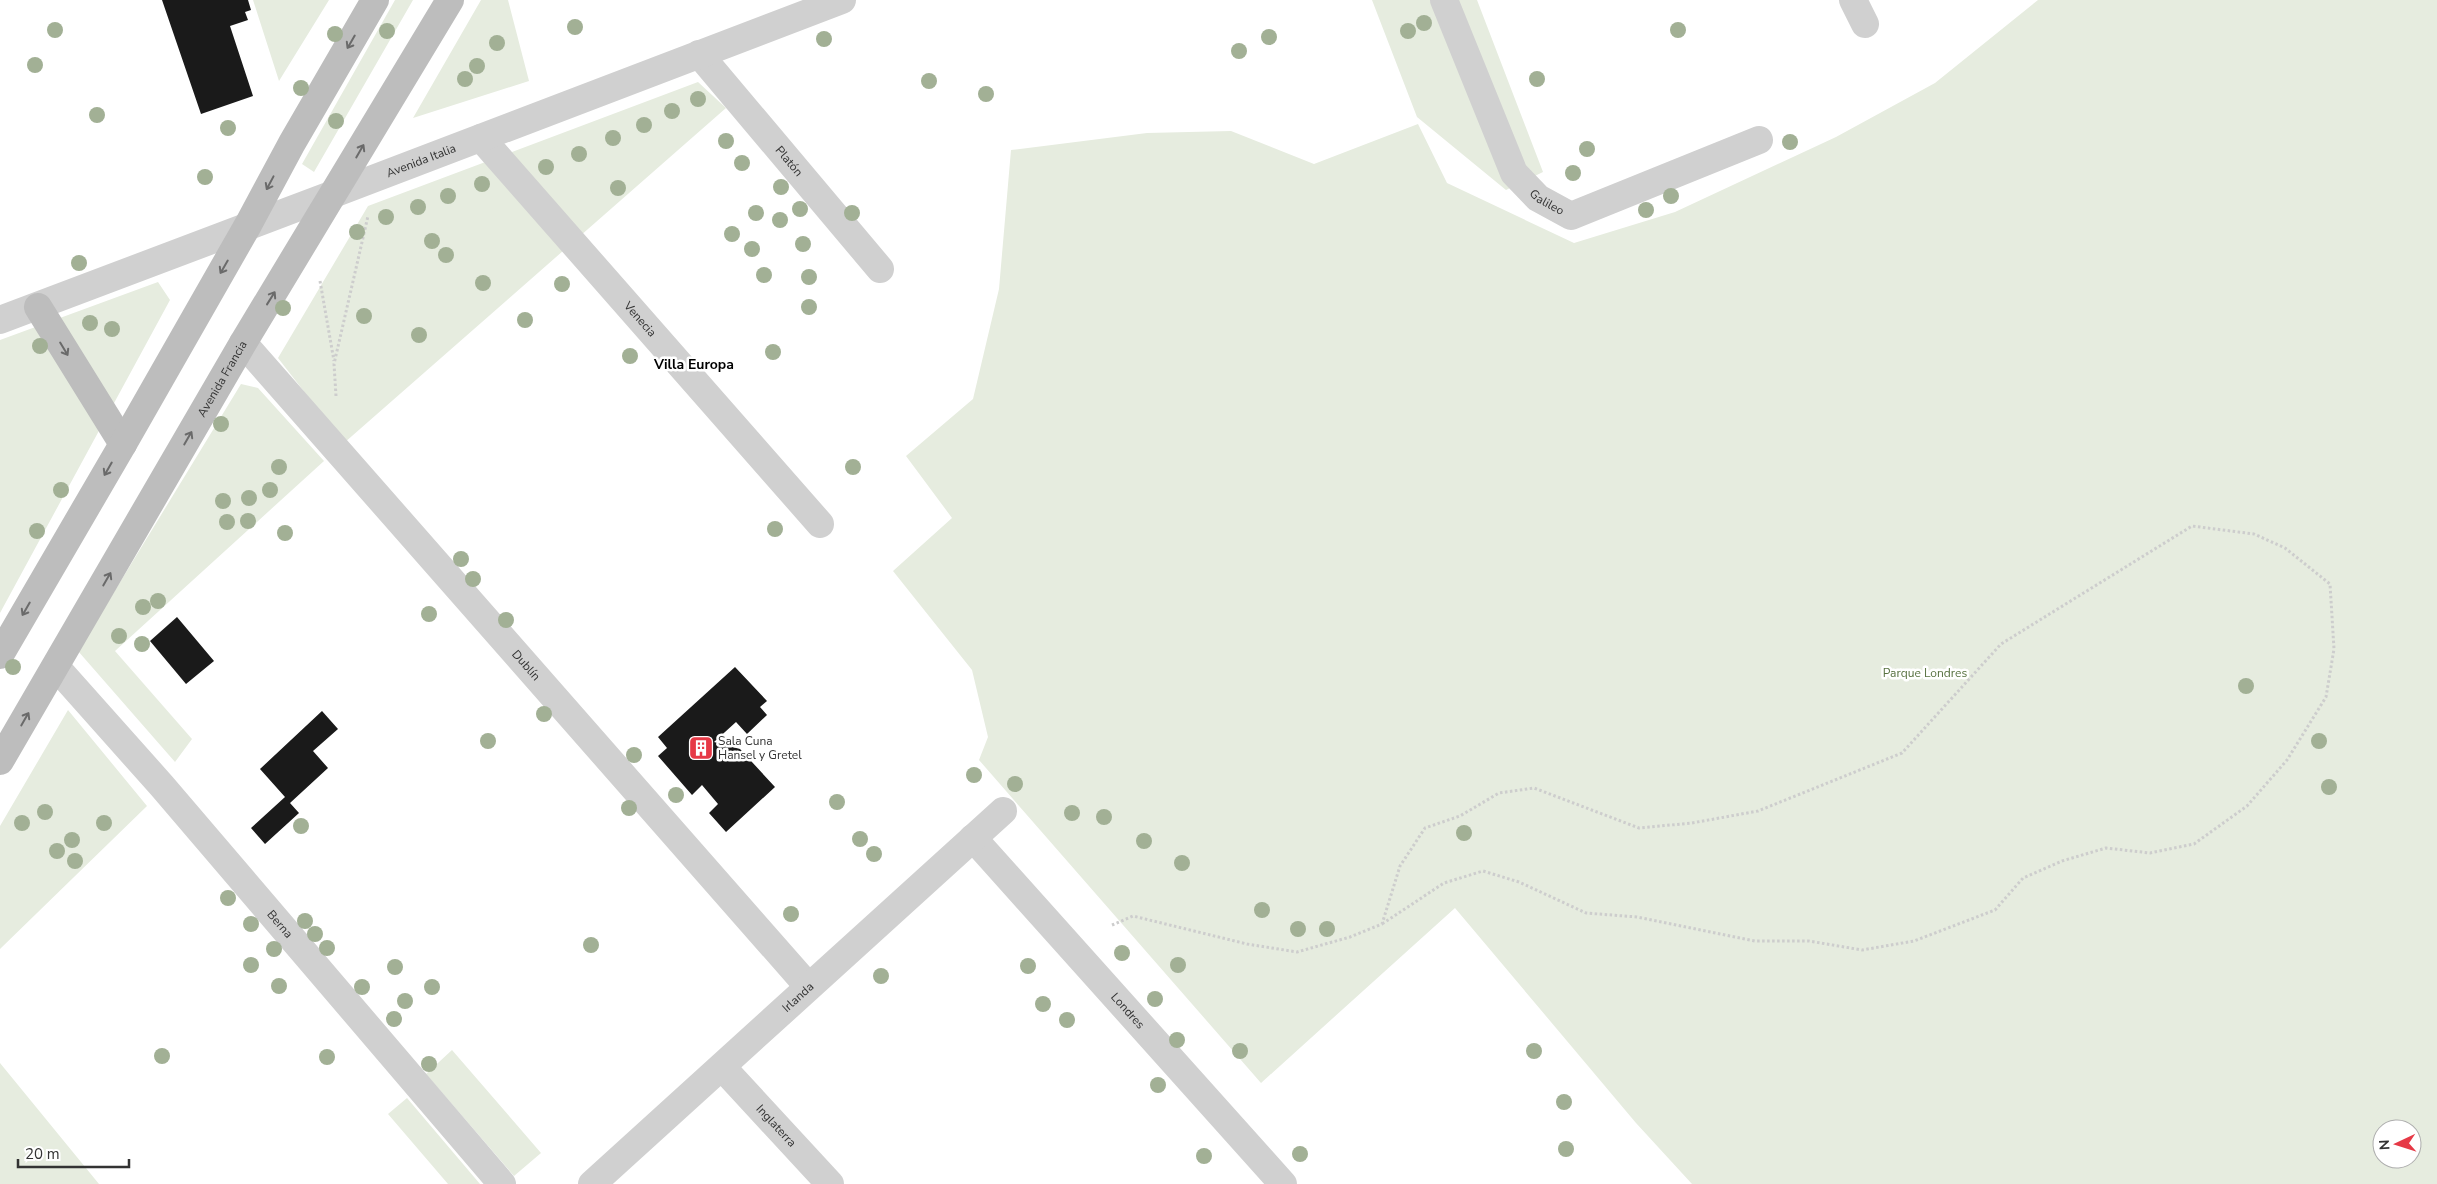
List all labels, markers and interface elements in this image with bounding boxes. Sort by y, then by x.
one-way arrow [345,35,355,49]
street label: Avenida Italia [384,140,458,181]
street label: Platón [772,142,807,180]
one-way arrow [356,144,366,158]
one-way arrow [265,176,275,191]
street label: Galileo [1526,186,1567,219]
one-way arrow [218,259,228,274]
one-way arrow [266,292,276,306]
street label: Venecia [620,297,660,340]
street label: Avenida Francia [194,338,251,420]
one-way arrow [59,341,69,355]
district label: Villa Europa [653,355,734,374]
one-way arrow [184,432,194,446]
one-way arrow [103,461,113,475]
one-way arrow [102,572,112,586]
one-way arrow [21,602,31,616]
street label: Dublín [508,647,544,684]
park label: Parque Londres [1883,665,1967,681]
one-way arrow [20,713,30,727]
place label: Sala Cuna Hansel y Gretel [718,733,802,763]
building icon: Sala Cuna Hansel y Gretel [688,735,714,761]
street label: Berna [263,907,296,941]
street label: Irlanda [779,979,817,1016]
street label: Londres [1107,989,1148,1032]
street label: Inglaterra [753,1101,800,1150]
north arrow [2372,1119,2422,1169]
scale bar [18,1136,129,1168]
text: N [2375,1139,2394,1151]
text: 20 m [25,1144,60,1164]

